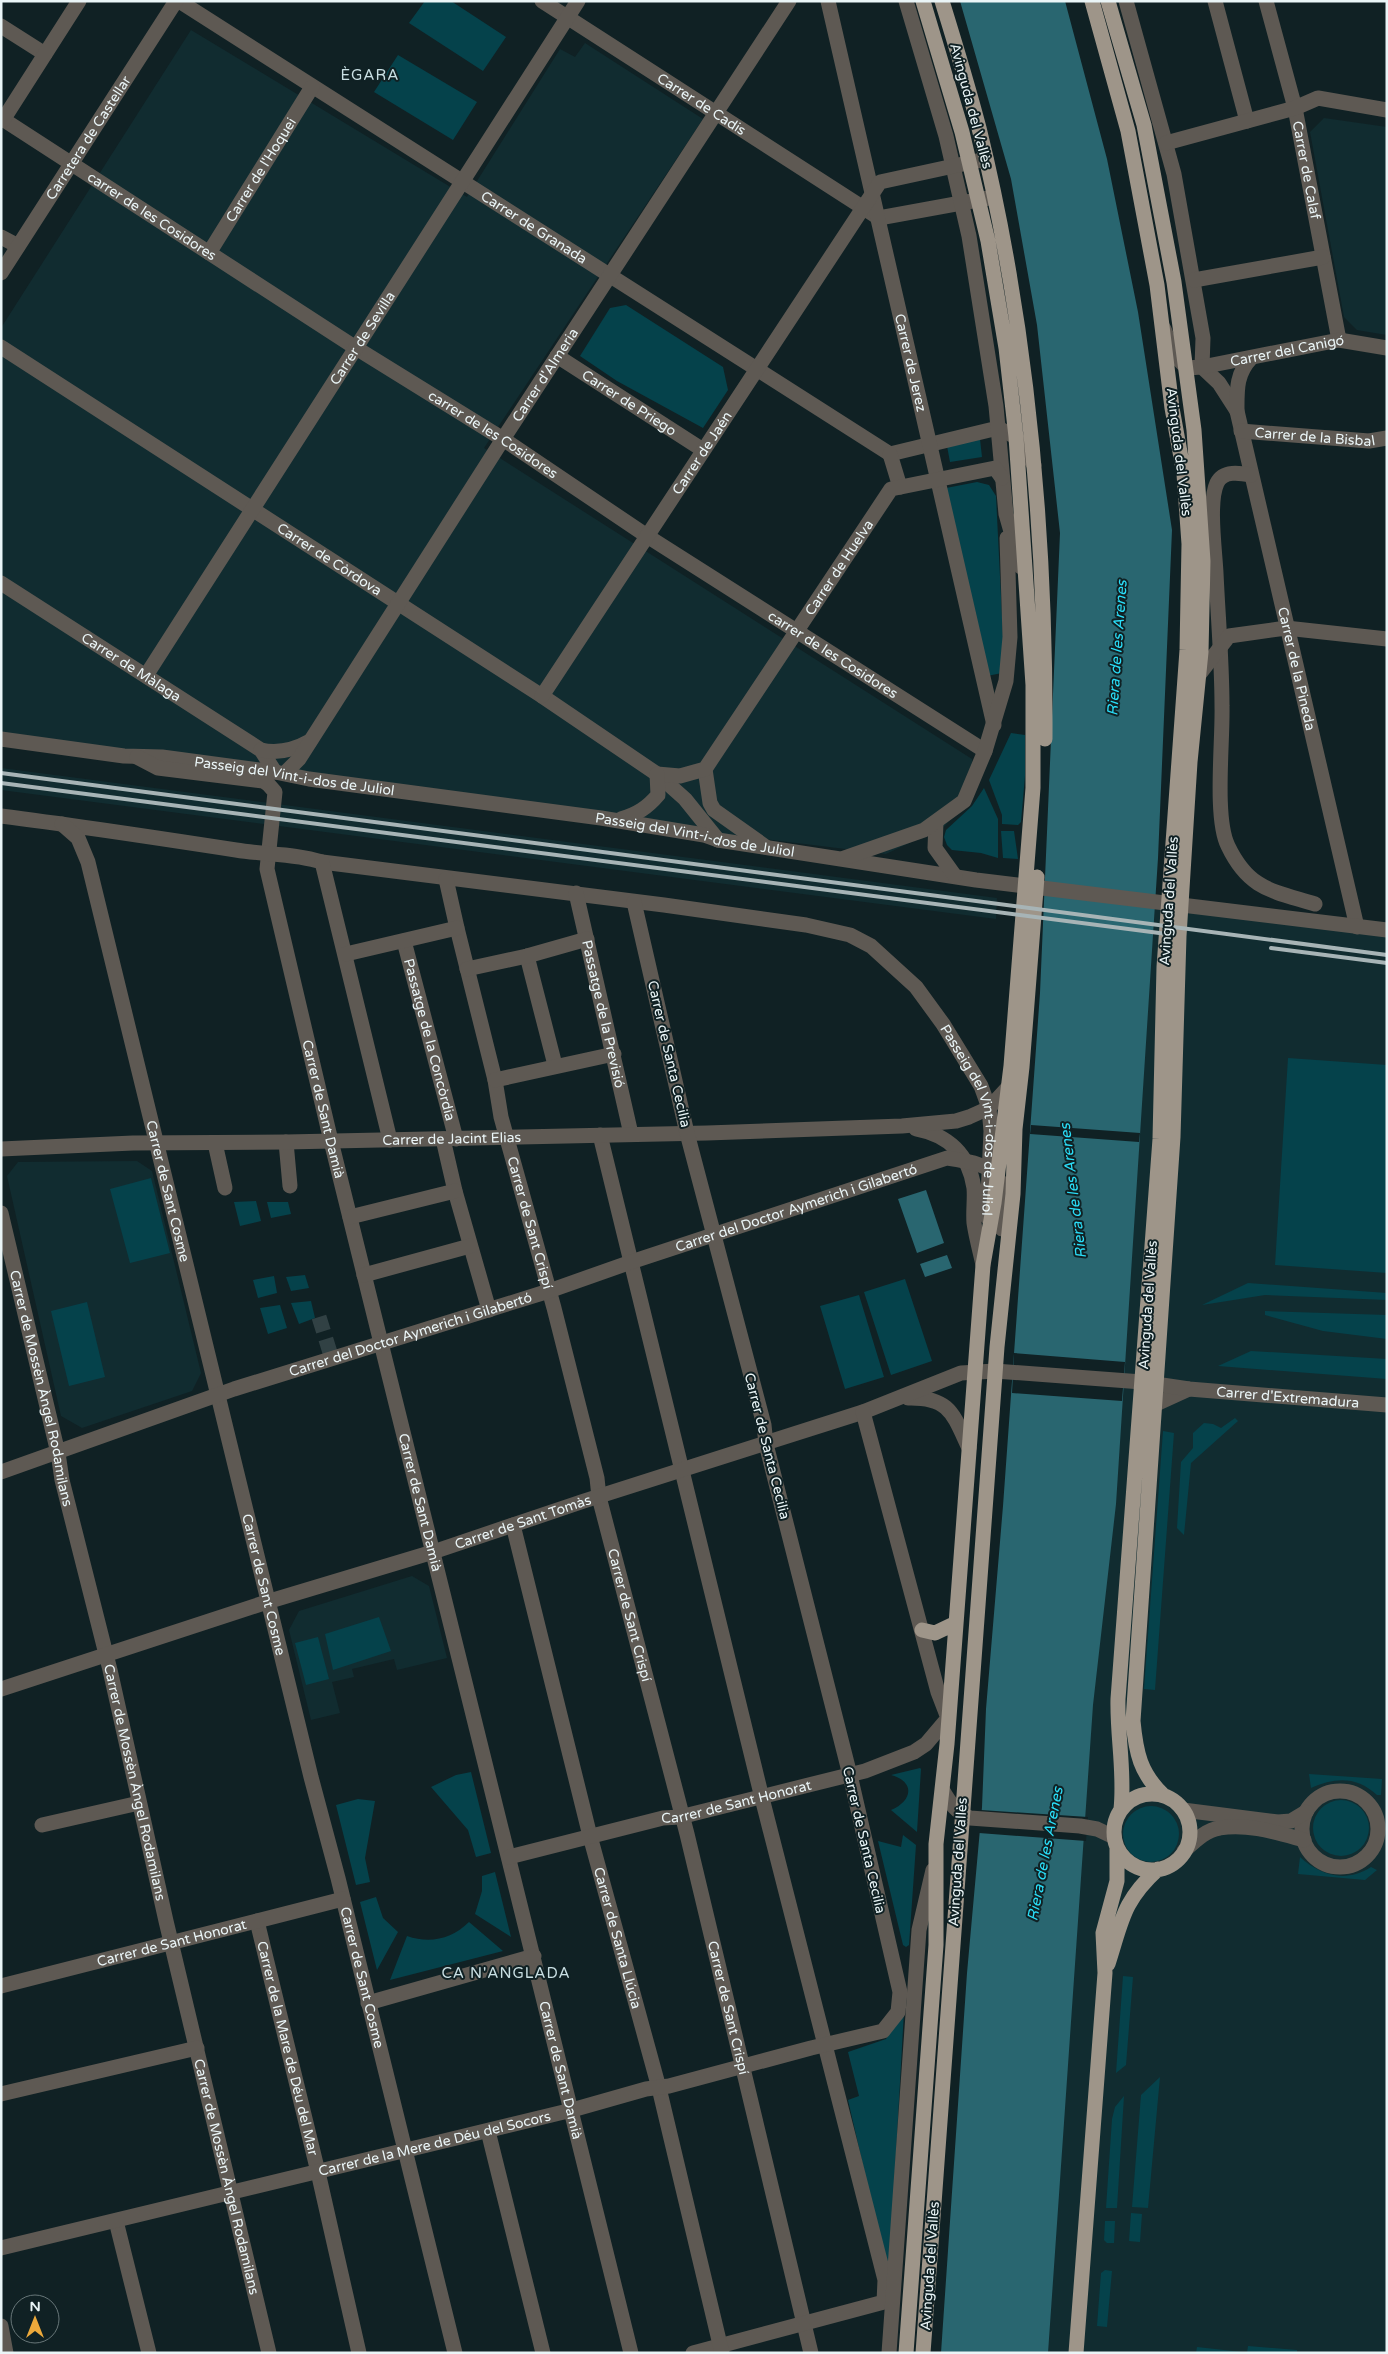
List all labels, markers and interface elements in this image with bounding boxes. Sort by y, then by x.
street label: Avinguda del Vallès [946,41,996,171]
district label: ÈGARA [341,66,399,84]
street label: Carrer de Cadis [654,69,750,139]
street label: Carretera de Castellar [42,72,135,203]
street label: Carrer de l'Hoquei [222,114,299,225]
street label: Carrer de Calaf [1289,119,1325,221]
street label: carrer de les Cosidores [84,168,220,264]
street label: Carrer de Granada [478,187,590,267]
street label: Carrer de Sevilla [326,288,398,388]
street label: Carrer de Jerez [891,312,930,413]
street label: Carrer d'Almeria [508,325,582,425]
street label: Carrer del Canigó [1229,331,1346,370]
street label: Carrer de Priego [579,366,680,439]
street label: carrer de les Cosidores [425,386,561,482]
street label: Avinguda del Vallès [1163,387,1195,518]
street label: Carrer de Jaén [668,408,735,498]
street label: Carrer de la Bisbal [1254,424,1376,450]
street label: Carrer de Huelva [801,516,877,618]
street label: Carrer de Còrdova [274,519,385,599]
water label: Riera de les Arenes [1103,578,1131,717]
street label: Carrer de la Pineda [1274,605,1320,732]
street label: carrer de les Cosidores [765,607,901,702]
street label: Carrer de Màlaga [78,629,184,705]
street label: Passeig del Vint-i-dos de Juliol [193,753,396,799]
street label: Passeig del Vint-i-dos de Juliol [594,809,796,860]
street label: Avinguda del Vallès [1156,836,1182,966]
street label: Passatge de la Previsió [578,938,629,1089]
street label: Passatge de la Concòrdia [400,957,459,1123]
street label: Carrer de Santa Cecilia [644,979,694,1129]
street label: Passeig del Vint-i-dos de Juliol [937,1021,1000,1216]
street label: Carrer de Sant Damià [299,1038,348,1180]
street label: Carrer de Sant Cosme [143,1119,194,1264]
water label: Riera de les Arenes [1056,1121,1090,1260]
street label: Carrer de Jacint Elias [382,1128,522,1148]
street label: Carrer de Sant Crispí [504,1154,557,1291]
street label: Carrer del Doctor Aymerich i Gilabertó [673,1160,919,1255]
street label: Avinguda del Vallès [1135,1240,1161,1370]
street label: Carrer de Mossèn Àngel Rodamilans [6,1268,77,1509]
street label: Carrer del Doctor Aymerich i Gilabertó [287,1288,534,1380]
street label: Carrer de Santa Cecilia [741,1371,793,1521]
street label: Carrer d'Extremadura [1216,1383,1360,1411]
street label: Carrer de Sant Damià [395,1431,446,1573]
street label: Carrer de Sant Tomàs [452,1491,593,1553]
street label: Carrer de Sant Cosme [239,1512,290,1657]
street label: Carrer de Sant Crispí [604,1547,655,1684]
street label: Carrer de Mossèn Àngel Rodamilans [100,1662,170,1902]
street label: Carrer de Santa Cecilia [839,1765,889,1915]
street label: Carrer de Sant Honorat [661,1776,814,1827]
water label: Riera de les Arenes [1023,1784,1067,1923]
street label: Avinguda del Vallès [945,1797,971,1927]
street label: Carrer de Santa Llúcia [590,1865,645,2011]
street label: Carrer de Sant Cosme [337,1905,388,2050]
street label: Carrer de Sant Honorat [95,1915,249,1970]
street label: Carrer de la Mare de Déu del Mar [254,1939,322,2158]
street label: Carrer de Sant Crispí [704,1939,753,2077]
district label: CA N'ANGLADA [441,1964,571,1982]
street label: Carrer de Sant Damià [536,1999,586,2141]
street label: Carrer de Mossèn Àngel Rodamilans [191,2057,263,2297]
street label: Carrer de la Mere de Déu del Socors [317,2107,553,2179]
street label: Avinguda del Vallès [917,2201,943,2331]
north arrow [10,2294,60,2344]
text: N [29,2298,41,2315]

